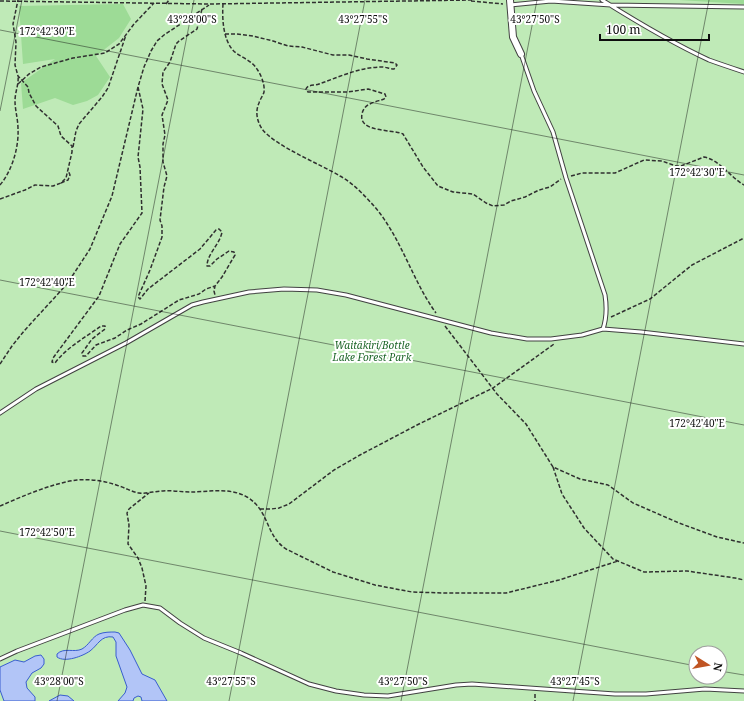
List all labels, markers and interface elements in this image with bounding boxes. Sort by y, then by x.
text: 43°28'00"S [167,12,217,26]
text: 43°27'55"S [338,12,388,26]
text: 43°27'50"S [510,12,560,26]
scale bar [600,16,709,42]
text: 100 m [606,21,641,38]
text: 172°42'30"E [19,24,75,38]
text: 172°42'30"E [669,165,725,179]
text: 172°42'40"E [19,275,75,289]
park label: Waitākiri/Bottle Lake Forest Park [332,338,412,364]
text: 172°42'40"E [669,416,725,430]
text: 172°42'50"E [19,525,75,539]
north arrow [688,645,728,685]
text: N [710,661,726,673]
text: 43°28'00"S [34,674,84,688]
text: 43°27'55"S [206,674,256,688]
text: 43°27'50"S [378,674,428,688]
text: 43°27'45"S [550,674,600,688]

